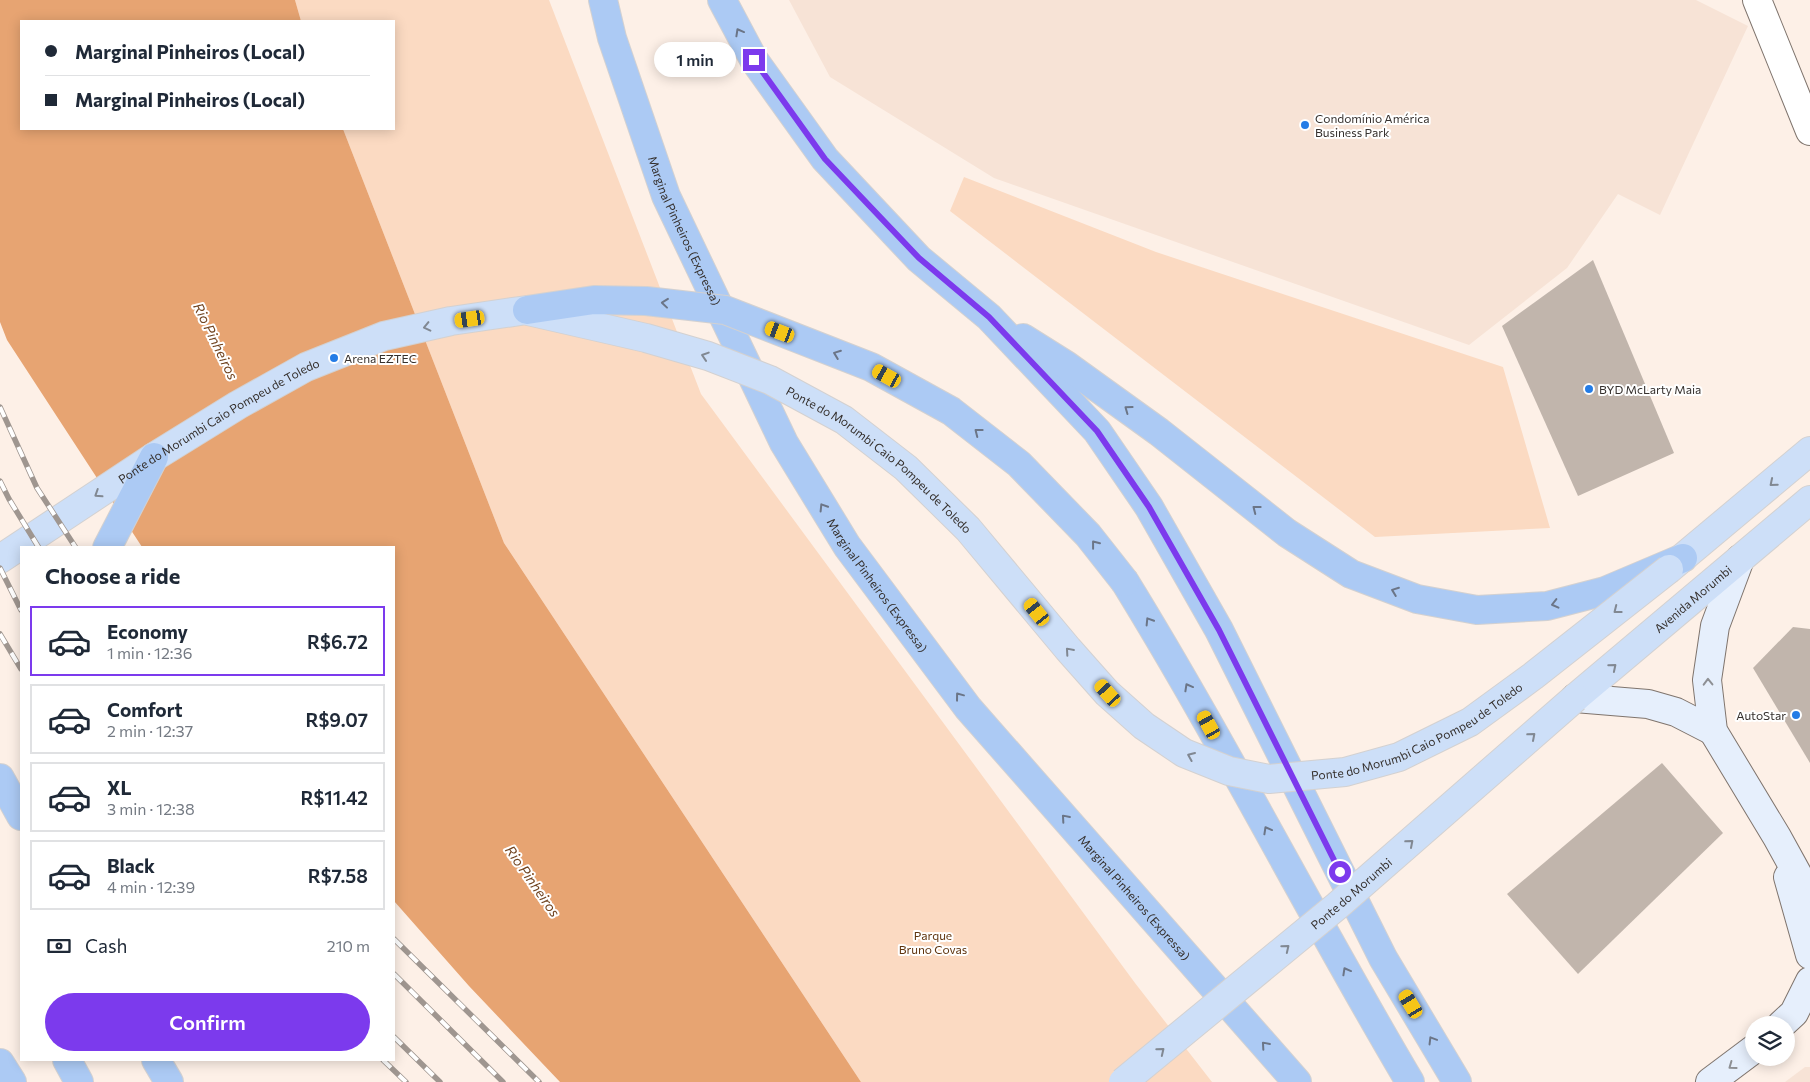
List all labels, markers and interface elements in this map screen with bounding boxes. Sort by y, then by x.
one-way arrow [735,29,745,38]
text: Marginal Pinheiros (Local) [75,40,305,63]
callout: 1 min [654,42,736,78]
route end [743,49,765,71]
text: 1 min [676,50,714,69]
text: Marginal Pinheiros (Local) [75,88,305,111]
place label: Condomínio América Business Park [1315,111,1430,139]
marker: Condomínio América Business Park [1299,119,1311,131]
street label: Marginal Pinheiros (Expressa) [646,154,724,307]
one-way arrow [661,298,669,309]
water label: Rio Pinheiros [190,300,242,382]
car [454,309,485,329]
car [763,320,796,344]
one-way arrow [423,321,432,332]
one-way arrow [833,349,841,359]
place label: Arena EZTEC [344,351,417,365]
one-way arrow [701,351,709,361]
marker: Arena EZTEC [328,352,340,364]
street label: Ponte do Morumbi Caio Pompeu de Toledo [115,355,321,486]
car [870,362,903,390]
place label: BYD McLarty Maia [1599,382,1701,396]
street label: Ponte do Morumbi Caio Pompeu de Toledo [784,383,975,536]
marker: BYD McLarty Maia [1583,383,1595,395]
one-way arrow [1125,407,1134,415]
one-way arrow [975,429,984,437]
one-way arrow [1769,477,1778,486]
one-way arrow [95,487,104,497]
one-way arrow [819,503,829,512]
one-way arrow [1253,507,1262,515]
street label: Marginal Pinheiros (Expressa) [825,516,931,655]
one-way arrow [1093,541,1101,550]
text: Choose a ride [45,562,180,589]
street label: Avenida Morumbi [1651,562,1734,635]
one-way arrow [1391,587,1400,597]
car [1021,596,1052,628]
one-way arrow [1551,598,1559,609]
one-way arrow [1613,604,1623,613]
one-way arrow [1146,618,1156,627]
icon: car [47,619,92,664]
text: Economy [107,620,188,643]
text: R$6.72 [307,630,368,653]
text: 1 min · 12:36 [107,643,192,662]
one-way arrow [1066,647,1075,656]
one-way arrow [1607,663,1616,672]
car [1092,677,1123,709]
one-way arrow [1703,678,1713,686]
street label: Ponte do Morumbi Caio Pompeu de Toledo [1310,679,1525,782]
one-way arrow [1185,684,1195,693]
one-way arrow [956,693,964,702]
icon: car [47,697,92,742]
text: Comfort [107,698,183,721]
text: R$9.07 [306,708,368,731]
car [1195,708,1222,742]
place label: AutoStar [1736,708,1786,722]
marker: AutoStar [1790,709,1802,721]
text: 2 min · 12:37 [107,721,193,740]
one-way arrow [1527,733,1536,742]
one-way arrow [1188,751,1196,761]
icon: car [47,775,92,820]
text: XL [107,776,132,799]
text: R$11.42 [301,786,368,809]
text: 3 min · 12:38 [107,799,195,818]
one-way arrow [1062,815,1071,824]
one-way arrow [1263,826,1273,835]
street label: Marginal Pinheiros (Expressa) [1076,832,1193,963]
one-way arrow [1404,840,1413,849]
water label: Rio Pinheiros [502,842,564,920]
icon: car [47,853,92,898]
text: Black [107,854,155,877]
street label: Ponte do Morumbi [1308,855,1394,932]
route start [1329,861,1351,883]
text: R$7.58 [308,864,368,887]
text: 4 min · 12:39 [107,877,195,896]
park label: Parque Bruno Covas [899,928,967,956]
icon: cash [45,932,73,960]
text: Cash [85,934,127,957]
text: 210 m [327,936,370,955]
one-way arrow [1281,945,1290,954]
one-way arrow [1342,968,1352,977]
car [1396,987,1425,1021]
button: Confirm [45,993,370,1051]
map controls [1745,1016,1795,1066]
button: layers [1745,1016,1795,1066]
one-way arrow [1429,1037,1439,1046]
one-way arrow [1262,1042,1271,1051]
one-way arrow [1155,1048,1164,1057]
one-way arrow [1728,1060,1738,1069]

